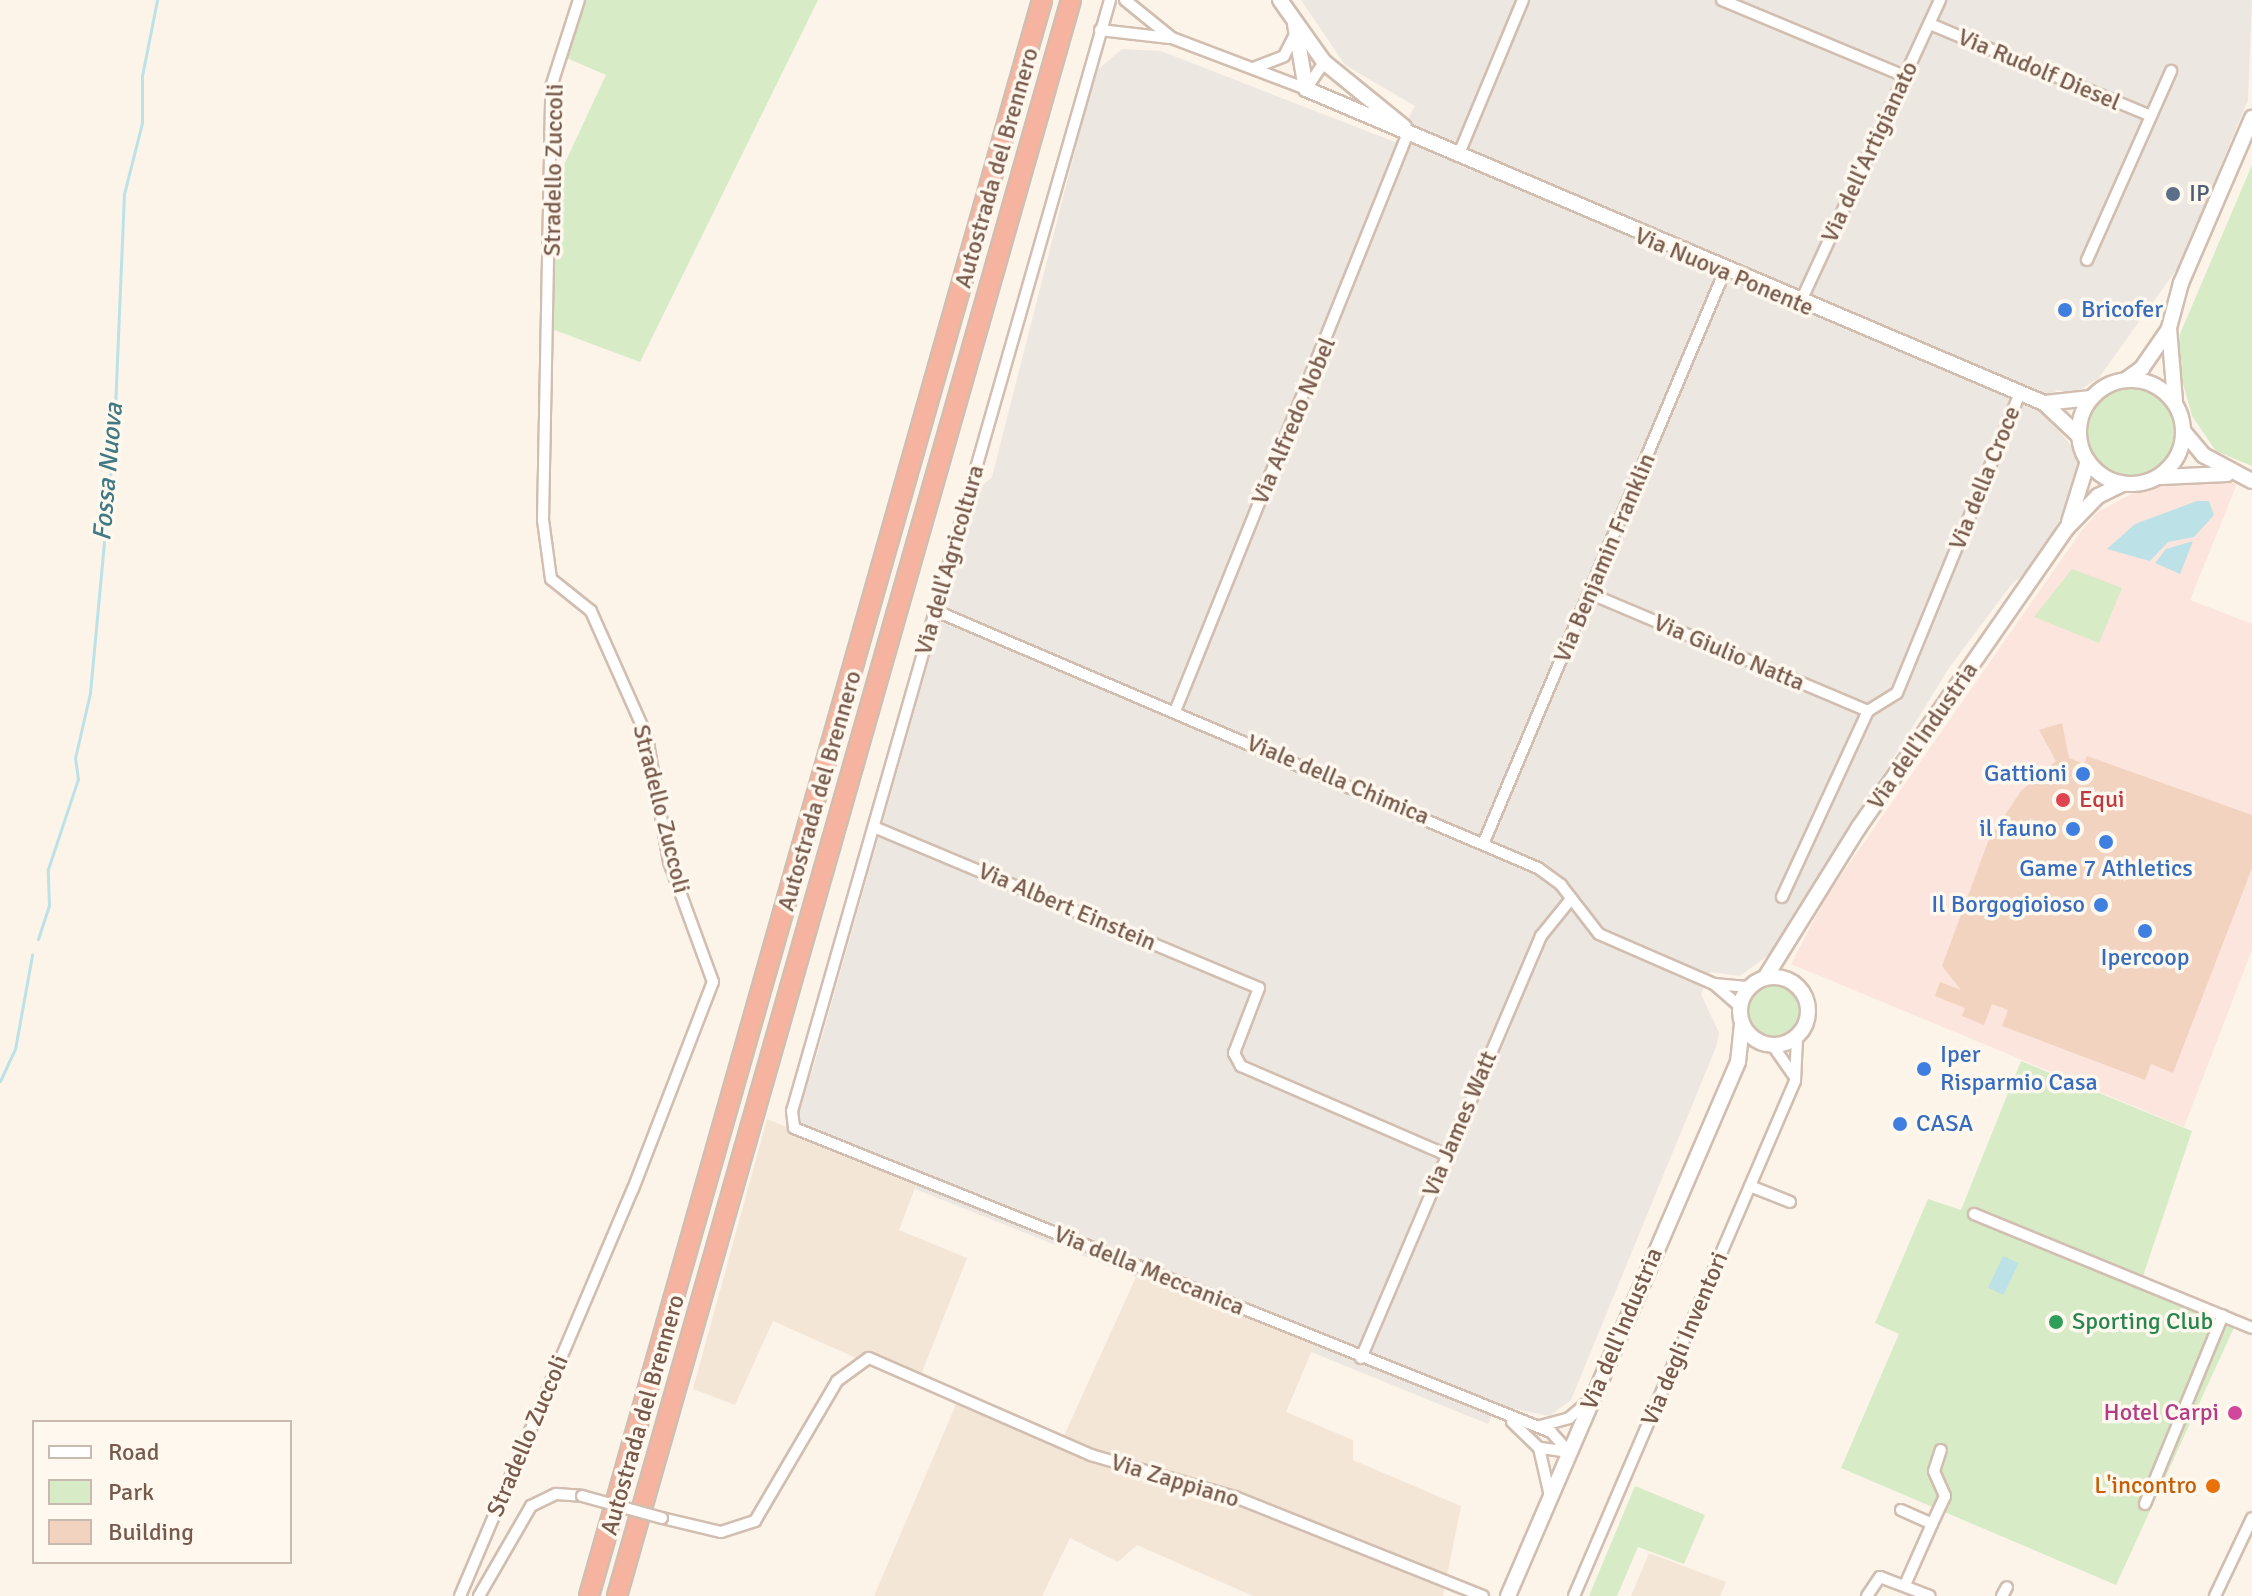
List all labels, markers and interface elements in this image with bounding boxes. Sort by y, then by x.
street label: Via Rudolf Diesel [1953,23,2125,117]
street label: Autostrada del Brennero [949,45,1045,291]
street label: Via dell'Artigianato [1815,57,1925,247]
street label: Stradello Zuccoli [538,83,570,257]
place label: IP [2189,180,2210,208]
marker: IP [2164,185,2182,203]
street label: Via Nuova Ponente [1630,221,1818,323]
place label: Bricofer [2081,296,2163,324]
marker: Bricofer [2056,301,2074,319]
street label: Via Alfredo Nobel [1246,333,1342,509]
water label: Fossa Nuova [87,402,131,542]
street label: Via della Croce [1943,402,2027,554]
street label: Via Benjamin Franklin [1548,449,1662,667]
street label: Via dell'Agricoltura [909,462,991,658]
street label: Via Giulio Natta [1649,608,1809,698]
street label: Via dell'Industria [1861,657,1985,815]
street label: Autostrada del Brennero [772,668,868,914]
street label: Stradello Zuccoli [626,722,696,896]
street label: Viale della Chimica [1242,728,1434,832]
place label: Gattioni [1984,760,2067,788]
marker: Gattioni [2074,765,2092,783]
place label: Equi [2079,786,2125,814]
marker: Equi [2054,791,2072,809]
place label: il fauno [1979,815,2057,843]
marker: il fauno [2064,820,2082,838]
marker: Game 7 Athletics [2097,833,2115,851]
place label: Game 7 Athletics [2019,855,2193,883]
street label: Via Albert Einstein [974,857,1160,957]
place label: Il Borgogioioso [1931,891,2085,919]
marker: Il Borgogioioso [2092,896,2110,914]
marker: Ipercoop [2136,922,2154,940]
place label: Ipercoop [2100,944,2190,972]
place label: Iper Risparmio Casa [1940,1041,2098,1097]
street label: Via James Watt [1416,1047,1504,1201]
marker: Iper Risparmio Casa [1915,1060,1933,1078]
place label: CASA [1916,1110,1973,1138]
marker: CASA [1891,1115,1909,1133]
street label: Via della Meccanica [1050,1220,1248,1322]
street label: Via dell'Industria [1575,1244,1669,1414]
street label: Via degli Inventori [1635,1248,1735,1430]
street label: Autostrada del Brennero [595,1292,691,1538]
place label: Sporting Club [2072,1308,2213,1336]
marker: Sporting Club [2047,1313,2065,1331]
street label: Stradello Zuccoli [481,1351,575,1521]
place label: Hotel Carpi [2103,1399,2219,1427]
marker: Hotel Carpi [2226,1404,2244,1422]
legend [32,1420,292,1564]
text: Road [108,1437,159,1467]
street label: Via Zappiano [1107,1448,1243,1514]
place label: L'incontro [2094,1472,2197,1500]
text: Park [108,1477,154,1507]
marker: L'incontro [2204,1477,2222,1495]
text: Building [108,1517,194,1547]

